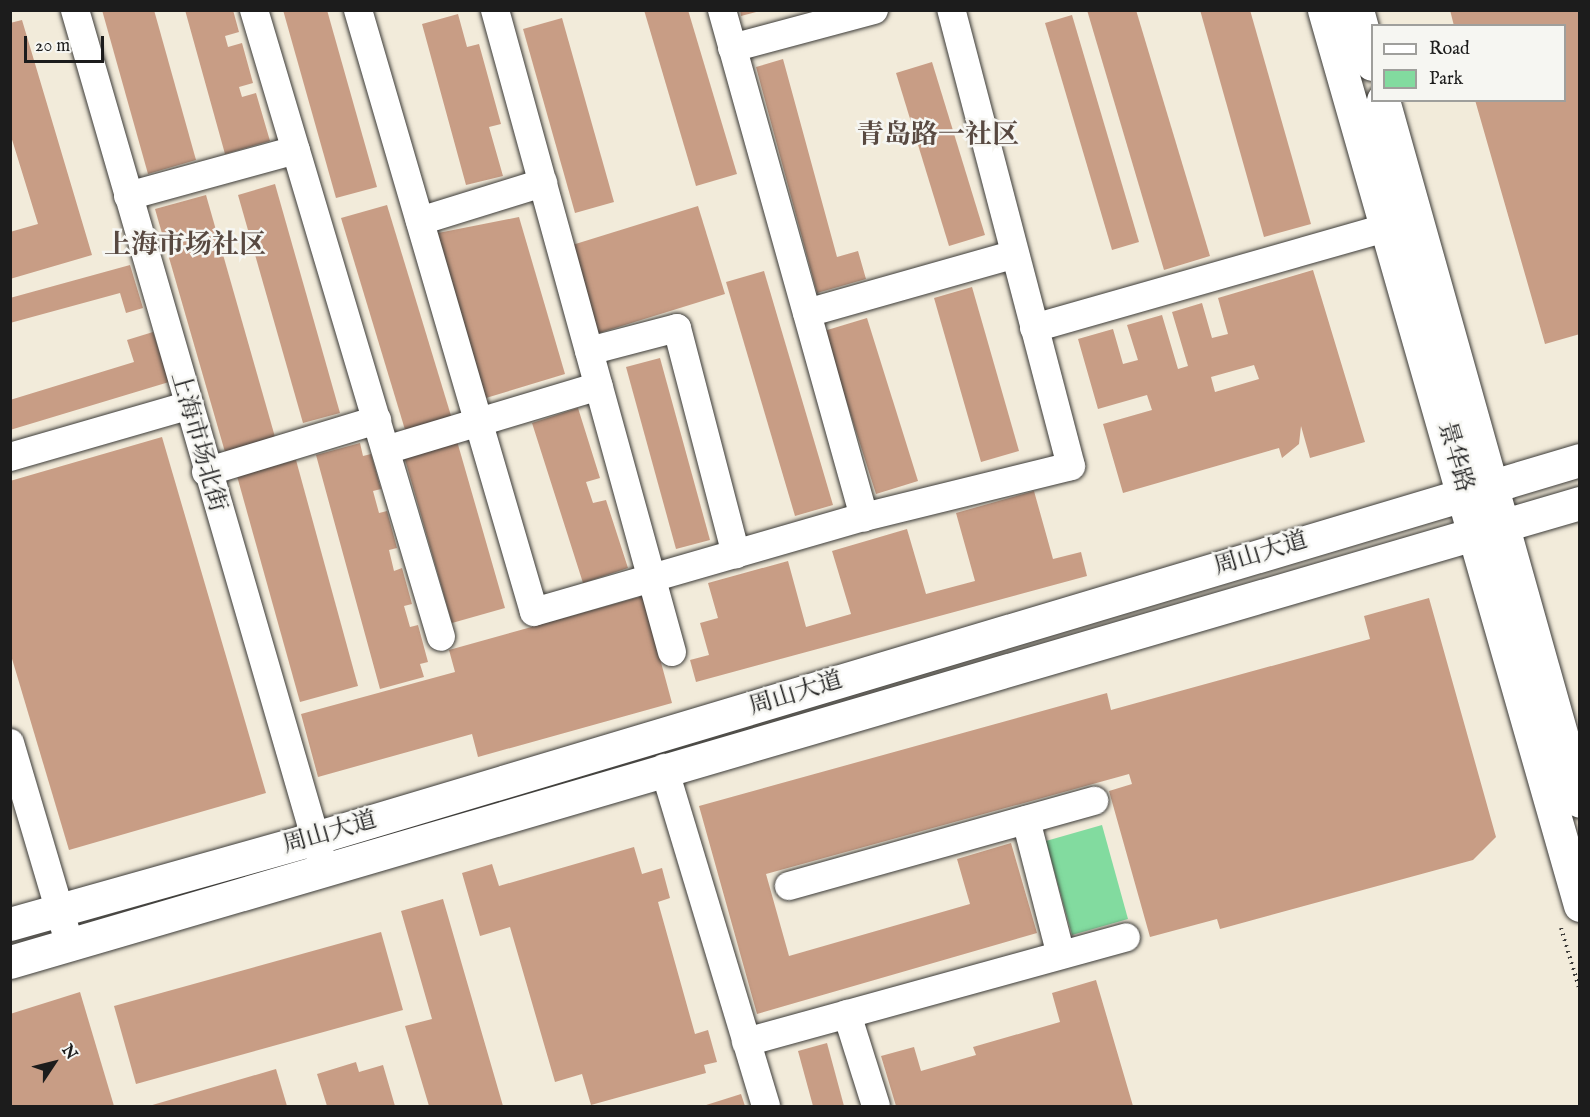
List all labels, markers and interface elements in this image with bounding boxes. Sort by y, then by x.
scale bar [27,24,106,62]
legend [1371,24,1566,102]
text: 20 m [35,35,70,58]
text: Road [1429,38,1470,61]
text: Park [1429,68,1463,91]
district label: 青岛路一社区 [857,121,1019,153]
district label: 上海市场社区 [104,231,266,263]
street label: 上海市场北街 [164,369,232,515]
street label: 景华路 [1431,418,1479,496]
street label: 周山大道 [1211,526,1311,582]
street label: 周山大道 [746,666,846,722]
street label: 周山大道 [280,806,380,860]
north arrow [24,1033,84,1093]
text: N [57,1041,81,1064]

